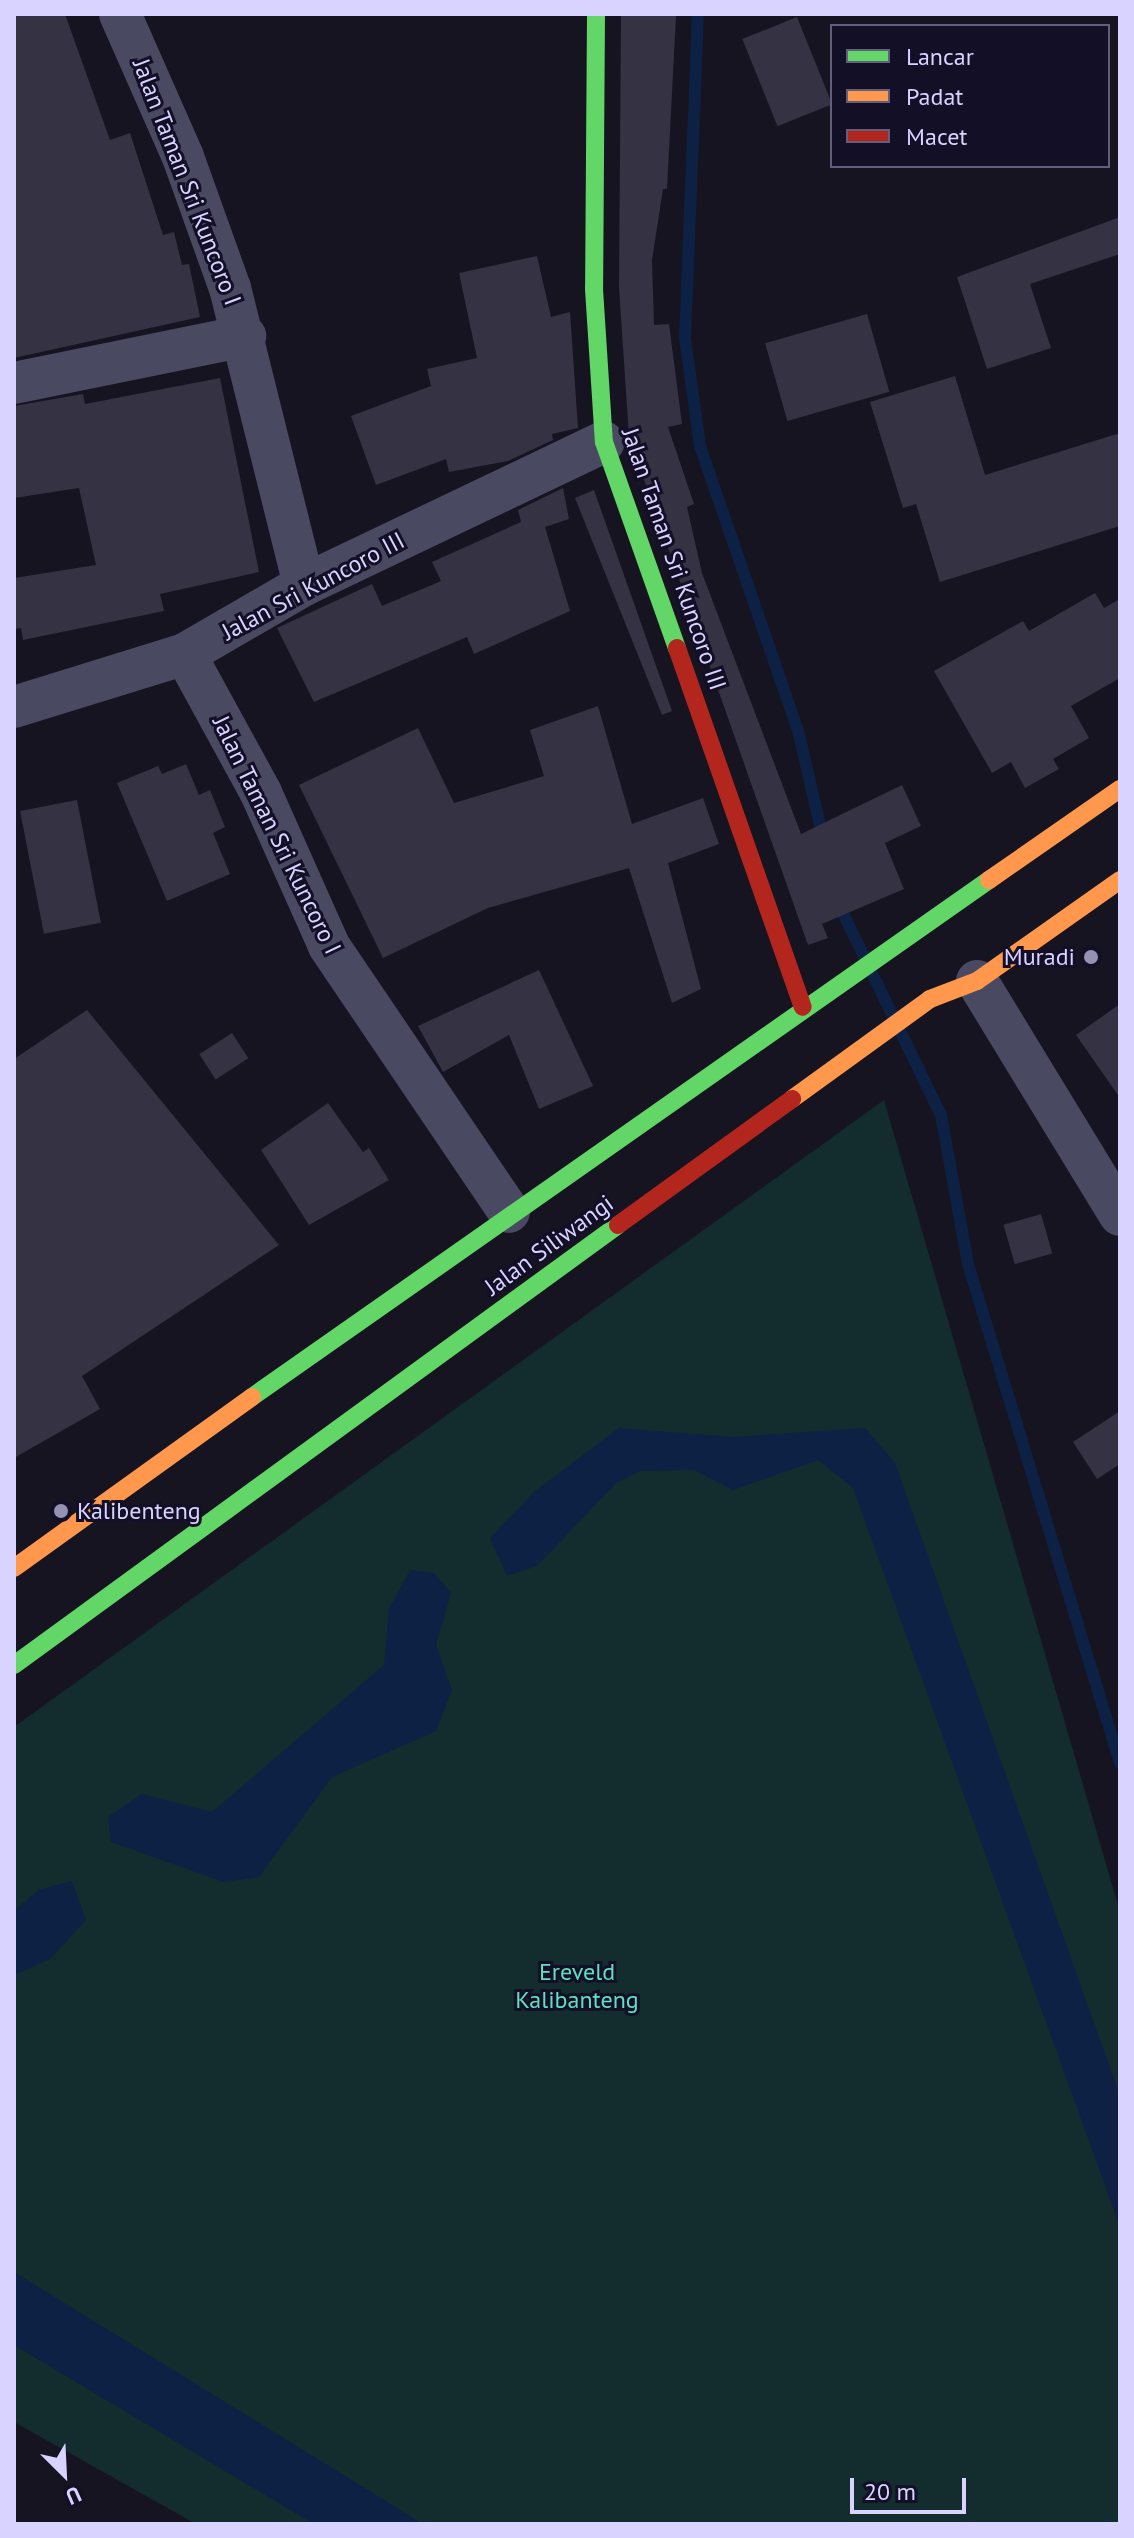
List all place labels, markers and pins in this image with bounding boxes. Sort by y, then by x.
place label: Muradi [1004,943,1075,971]
marker: Muradi [1082,948,1100,966]
place label: Kalibenteng [77,1497,201,1525]
marker: Kalibenteng [52,1502,70,1520]

